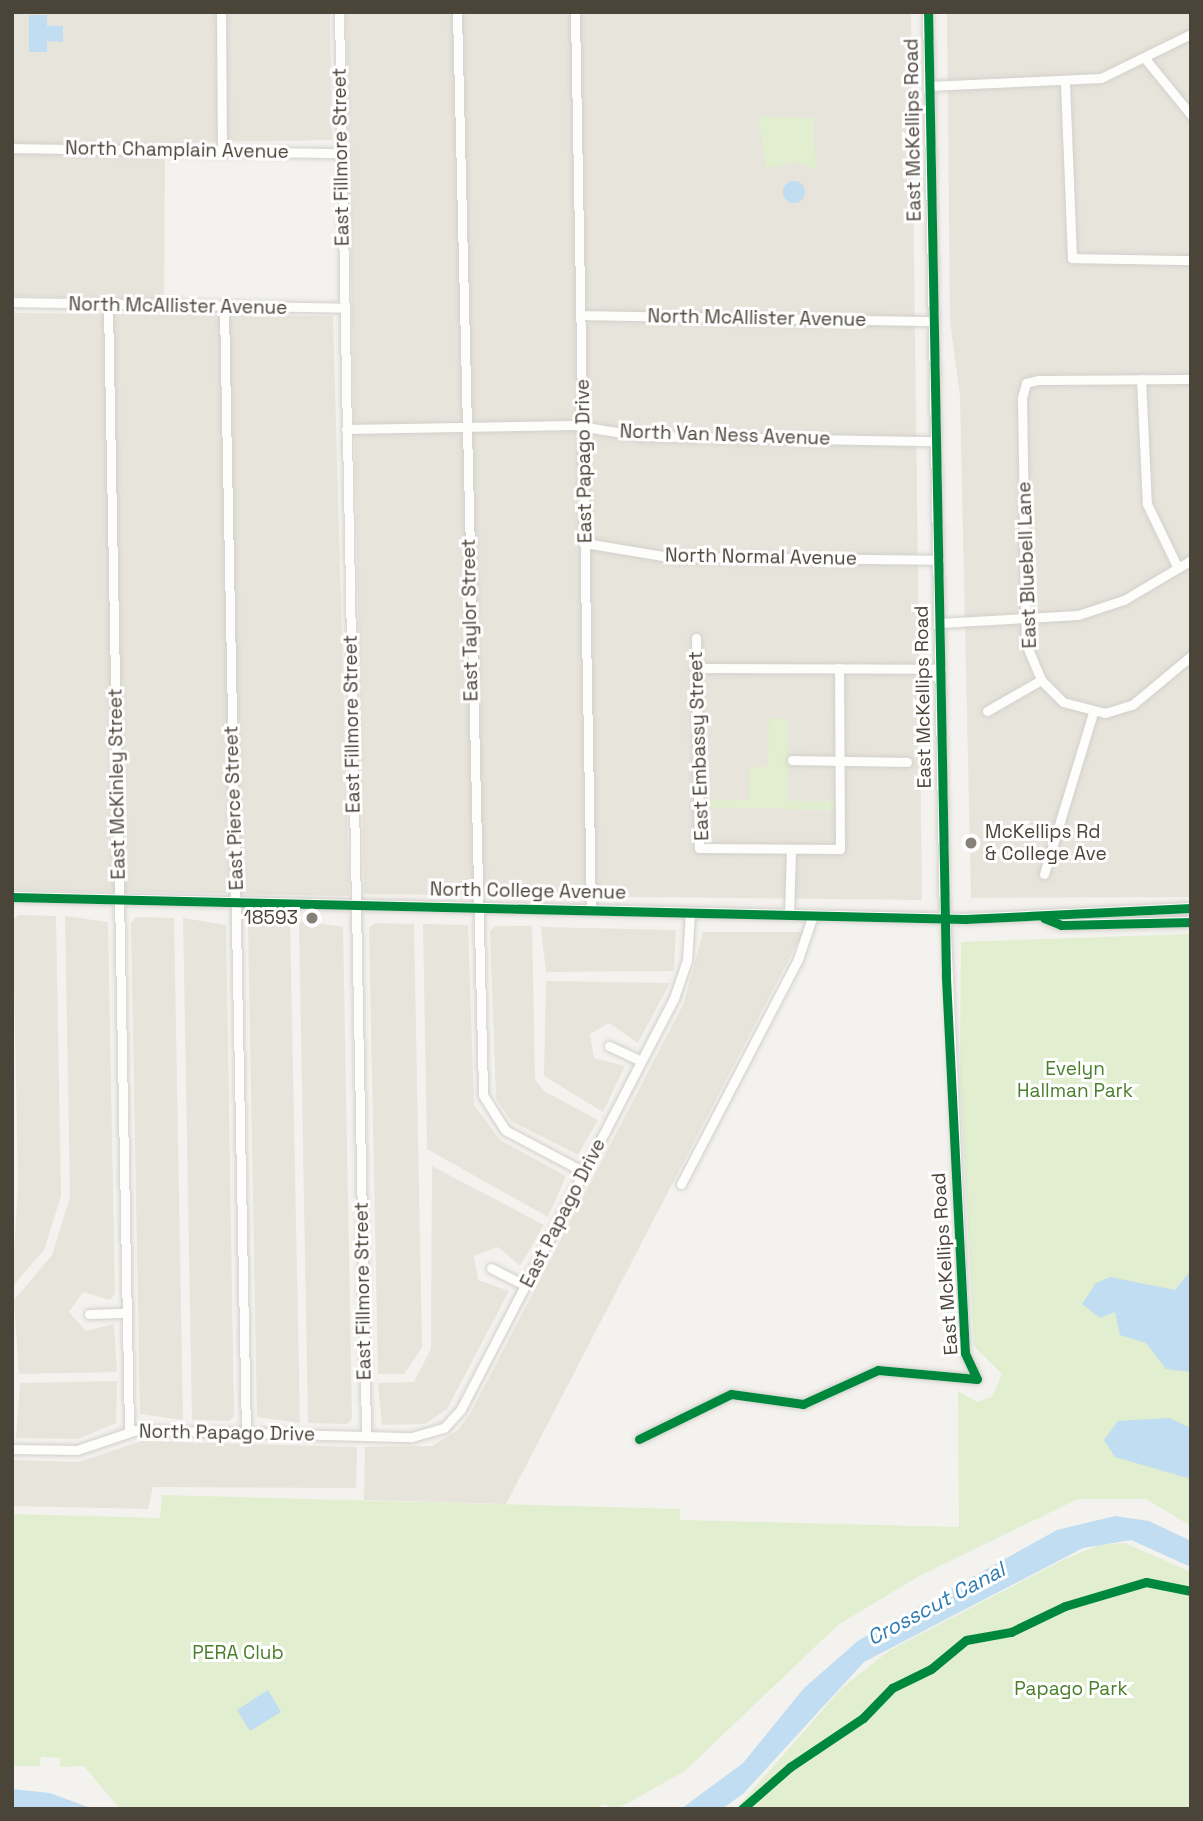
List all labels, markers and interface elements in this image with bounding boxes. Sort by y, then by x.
street label: East McKellips Road [900,38,926,222]
street label: East Fillmore Street [328,68,354,246]
street label: North Champlain Avenue [65,137,289,163]
street label: North McAllister Avenue [68,293,288,319]
street label: North McAllister Avenue [647,305,867,331]
street label: East Papago Drive [571,379,597,543]
street label: North Van Ness Avenue [619,420,831,450]
street label: East Bluebell Lane [1013,481,1041,649]
street label: East Taylor Street [457,538,483,702]
street label: North Normal Avenue [665,544,857,570]
street label: East McKellips Road [910,605,936,789]
street label: East Fillmore Street [339,635,365,813]
street label: East Embassy Street [684,651,714,841]
street label: East McKinley Street [104,688,130,880]
street label: East Pierce Street [220,725,248,891]
place label: McKellips Rd & College Ave [985,821,1107,865]
marker: McKellips Rd & College Ave [963,835,979,851]
street label: North College Avenue [429,878,627,904]
place label: 18593 [244,907,298,929]
marker: 18593 [304,910,320,926]
park label: Evelyn Hallman Park [1017,1058,1133,1102]
street label: East Papago Drive [516,1135,610,1291]
street label: East McKellips Road [927,1172,963,1356]
street label: East Fillmore Street [350,1202,376,1380]
street label: North Papago Drive [139,1420,315,1446]
water label: Crosscut Canal [863,1557,1009,1651]
park label: PERA Club [192,1642,284,1664]
park label: Papago Park [1014,1678,1128,1700]

